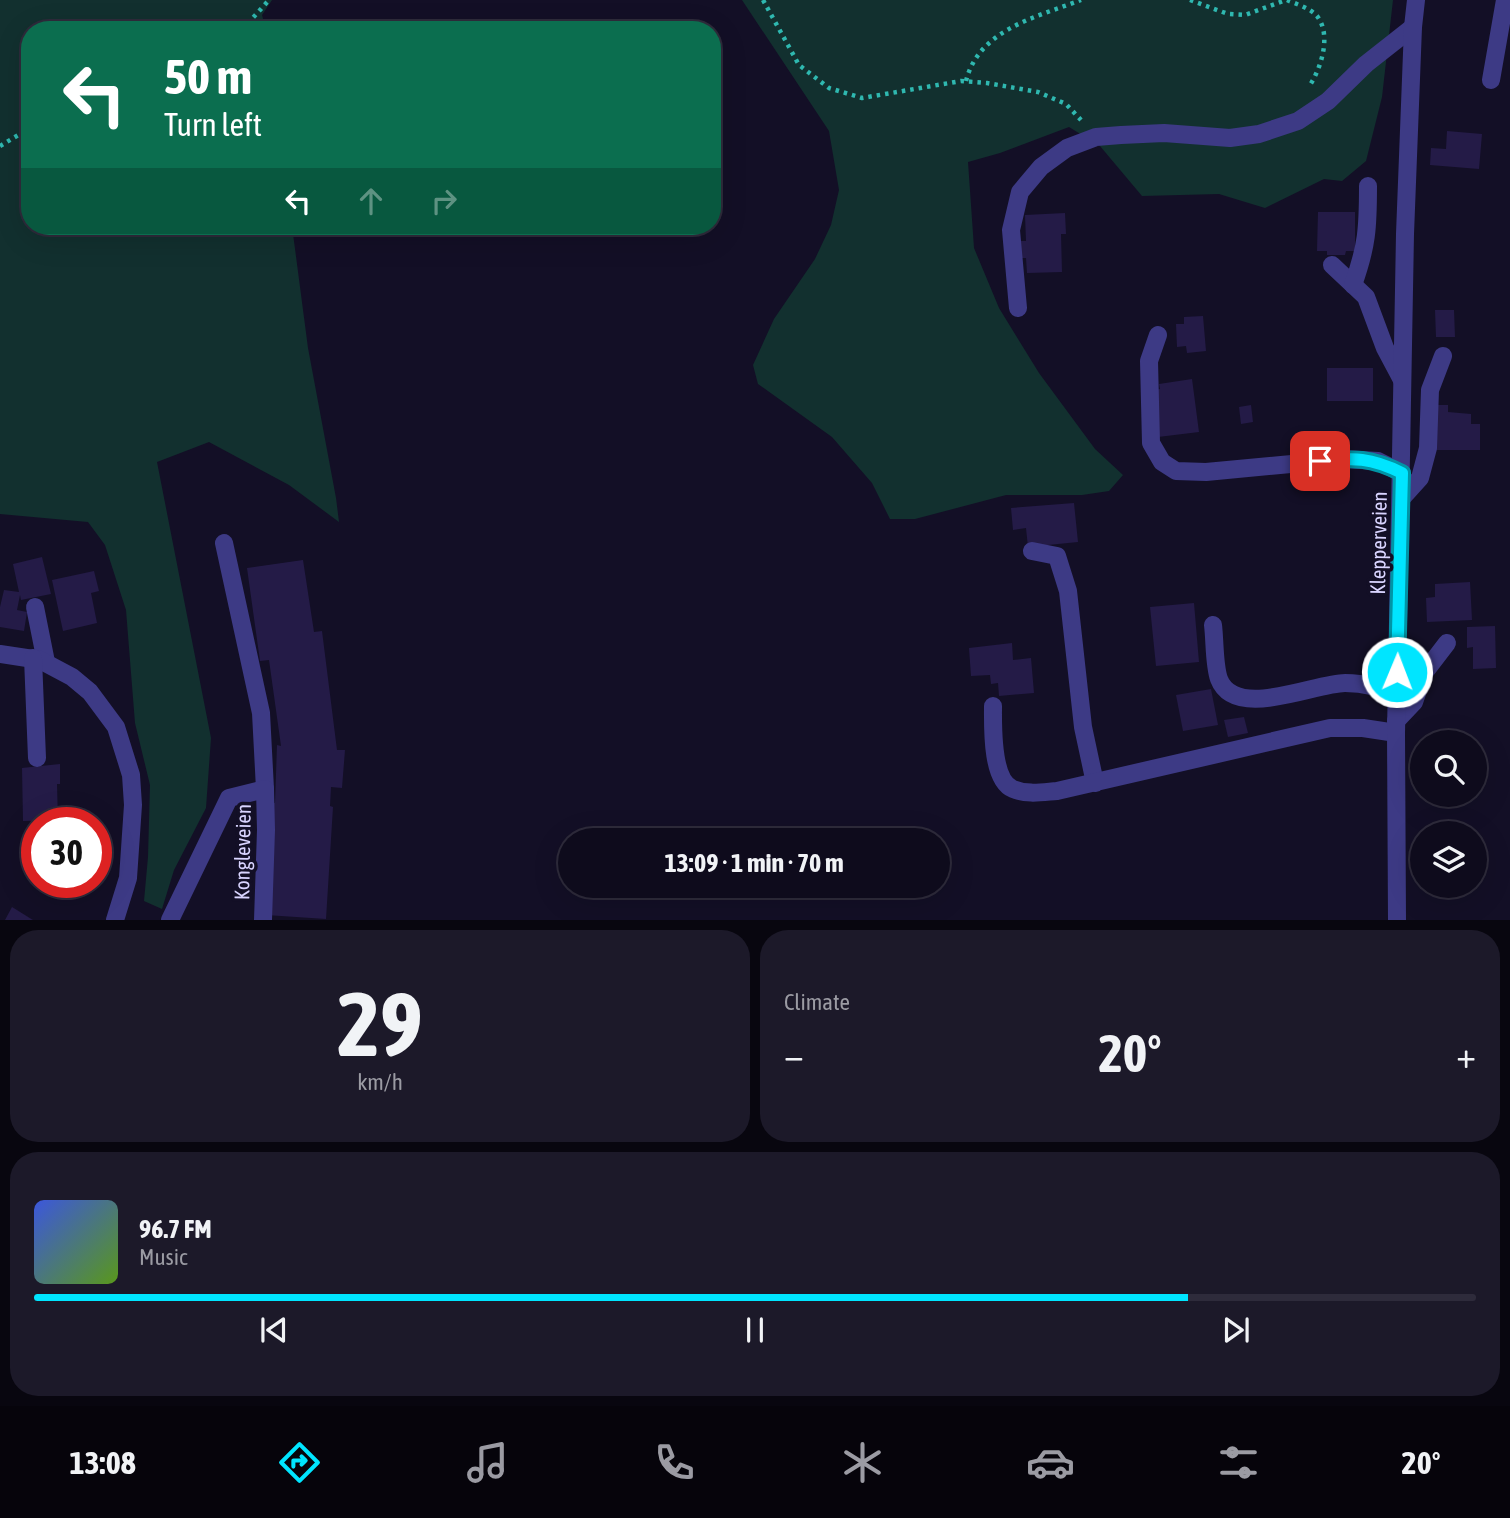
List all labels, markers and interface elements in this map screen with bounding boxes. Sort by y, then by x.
text: 50 m [164,48,252,104]
icon: left [49,49,140,140]
text: Turn left [164,106,262,143]
icon: left [279,182,317,220]
icon: ahead [352,182,390,220]
icon: right [425,182,463,220]
pin [1290,431,1350,491]
icon: arrive [1301,442,1339,480]
street label: Klepperveien [1365,491,1391,595]
position arrow [1360,635,1434,709]
map controls [1410,730,1487,898]
button: search [1410,730,1487,807]
street label: Kongleveien [229,804,255,900]
speed limit sign: 30 [21,807,112,898]
button: layers [1410,821,1487,898]
text: 13:09 · 1 min · 70 m [664,848,844,878]
text: 29 [337,971,423,1075]
text: Climate [784,989,850,1015]
text: 20° [1098,1023,1162,1083]
text: − [784,1033,804,1076]
text: + [1456,1033,1476,1076]
text: km/h [357,1069,403,1095]
text: 96.7 FM [139,1214,212,1244]
text: Music [139,1244,187,1270]
icon: previous [255,1311,293,1349]
icon: pause [736,1311,774,1349]
icon: next [1217,1311,1255,1349]
icon: directions [275,1438,324,1487]
icon: music [463,1438,512,1487]
icon: phone [650,1438,699,1487]
icon: climate [838,1438,887,1487]
icon: car [1026,1438,1075,1487]
icon: filters [1214,1438,1263,1487]
text: 13:08 [69,1444,136,1481]
text: 20° [1402,1444,1441,1481]

